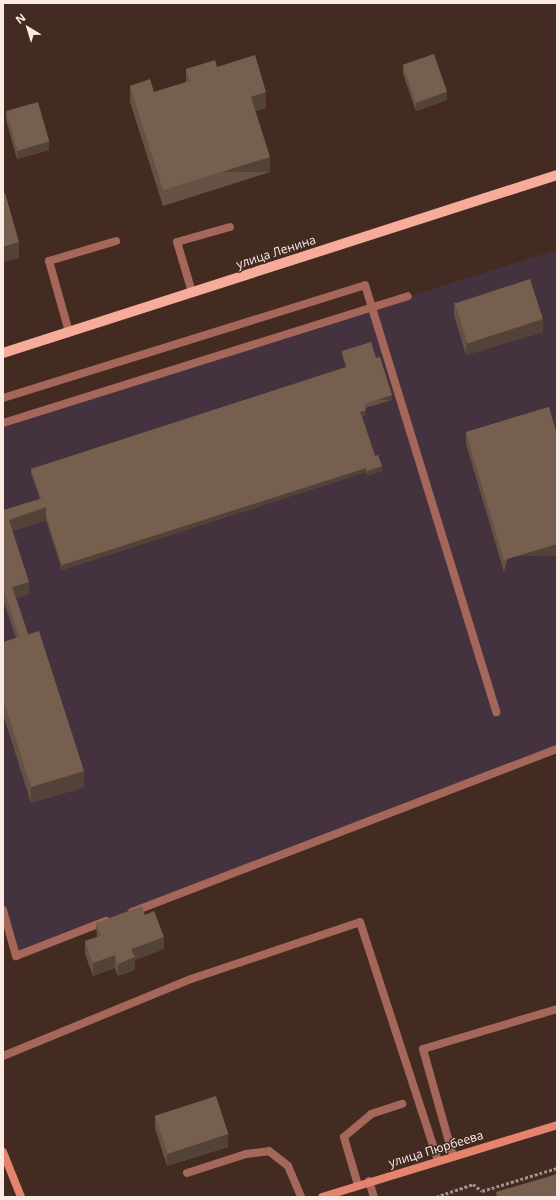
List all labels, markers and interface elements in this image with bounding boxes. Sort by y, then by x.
north arrow [8,8,48,48]
text: N [12,9,28,27]
street label: улица Ленина [235,232,317,272]
street label: улица Пюрбеева [387,1128,485,1170]

